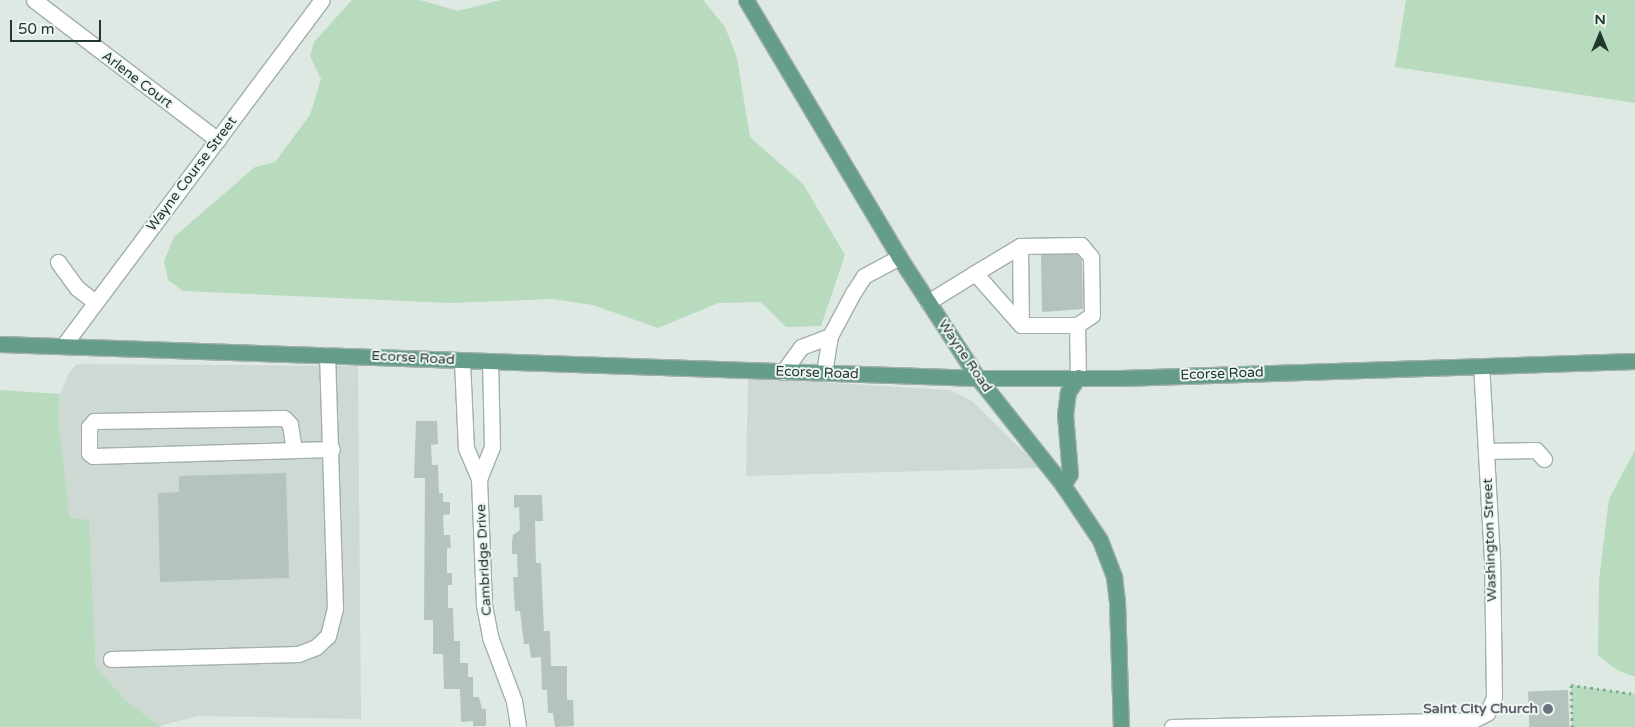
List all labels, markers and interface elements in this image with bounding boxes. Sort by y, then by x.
scale bar [12,10,104,42]
north arrow [1575,10,1625,60]
text: N [1594,11,1606,28]
text: 50 m [18,20,55,38]
street label: Arlene Court [98,48,176,112]
street label: Wayne Course Street [143,113,241,235]
street label: Wayne Road [935,316,995,396]
street label: Ecorse Road [371,347,455,369]
street label: Ecorse Road [775,363,859,383]
street label: Ecorse Road [1180,364,1264,384]
street label: Washington Street [1479,478,1501,602]
street label: Cambridge Drive [473,504,495,616]
place label: Saint City Church [1423,701,1538,717]
marker: Saint City Church [1542,703,1554,715]

